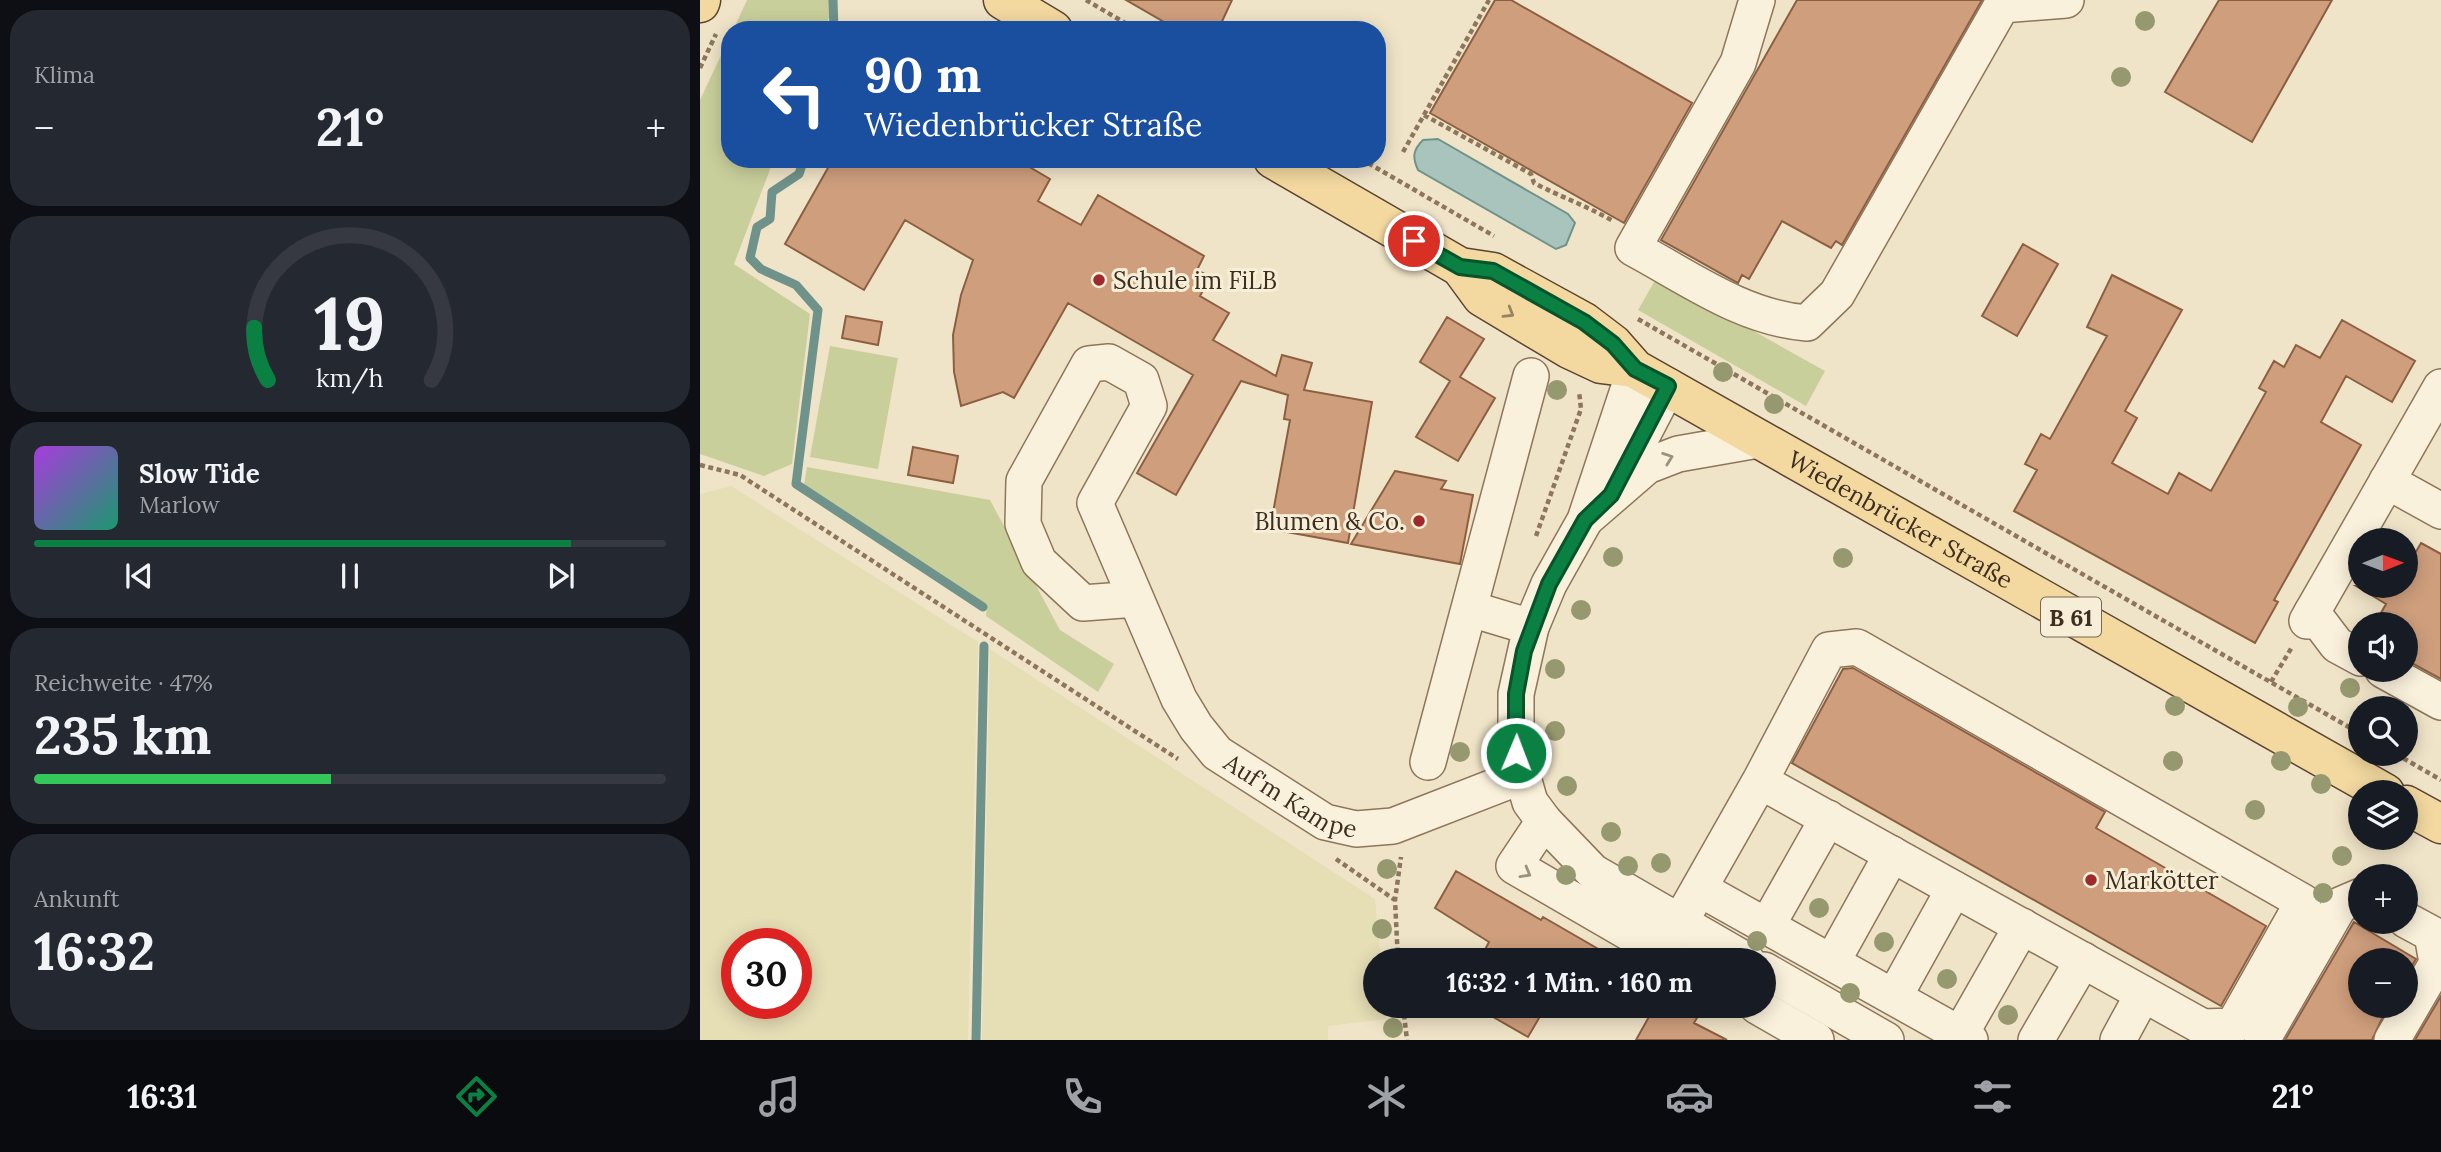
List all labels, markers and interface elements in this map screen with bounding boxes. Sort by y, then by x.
text: 90 m [864,43,981,105]
icon: left [749,49,840,140]
text: Klima [34,60,95,89]
text: 21° [316,94,384,160]
text: − [34,104,54,152]
text: + [646,104,666,152]
text: Wiedenbrücker Straße [864,104,1202,145]
pin [1384,211,1444,271]
icon: arrive [1395,222,1433,260]
place label: Schule im FiLB [1113,265,1277,296]
marker: Schule im FiLB [1091,272,1107,288]
text: 19 [314,277,386,370]
one-way arrow [1502,305,1515,318]
text: km/h [316,362,384,394]
street label: Wiedenbrücker Straße [1783,443,2019,595]
one-way arrow [1661,453,1673,467]
text: Slow Tide [139,457,260,490]
text: Marlow [139,490,220,519]
place label: Blumen & Co. [1254,506,1405,537]
marker: Blumen & Co. [1411,513,1427,529]
north arrow [2348,528,2418,598]
map controls [2348,528,2418,1018]
icon: previous [120,557,158,595]
icon: pause [331,557,369,595]
icon: next [542,557,580,595]
road number: B 61 [2041,597,2101,636]
button: sound [2348,612,2418,682]
text: Reichweite · 47% [34,668,213,697]
button: search [2348,696,2418,766]
text: 235 km [34,702,211,768]
position arrow [1479,716,1553,790]
street label: Auf'm Kampe [1218,746,1360,844]
button: layers [2348,780,2418,850]
button: + [2348,864,2418,934]
one-way arrow [1519,865,1532,878]
place label: Markötter [2105,865,2219,896]
marker: Markötter [2083,872,2099,888]
text: Ankunft [34,884,119,913]
text: 16:32 [34,918,155,984]
speed limit sign: 30 [721,928,812,1019]
button: − [2348,948,2418,1018]
text: 16:32 · 1 Min. · 160 m [1447,966,1692,999]
icon: directions [452,1072,501,1121]
icon: music [755,1072,804,1121]
icon: phone [1058,1072,1107,1121]
icon: climate [1362,1072,1411,1121]
icon: car [1665,1072,1714,1121]
icon: filters [1968,1072,2017,1121]
text: 16:31 [127,1076,197,1117]
text: 21° [2272,1076,2314,1117]

